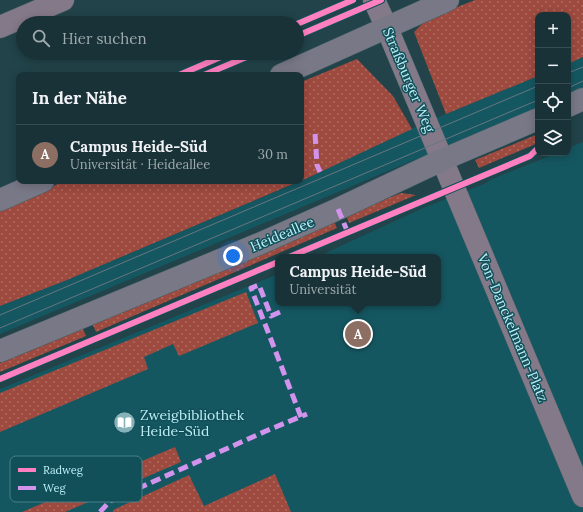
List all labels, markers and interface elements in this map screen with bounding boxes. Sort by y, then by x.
map controls [535,12,571,156]
button: + [535,12,571,48]
search box [16,16,304,60]
street label: Straßburger Weg [379,25,439,135]
icon: search [30,27,52,49]
text: Hier suchen [62,29,146,48]
button: − [535,48,571,84]
button: locate [535,84,571,120]
text: In der Nähe [32,87,127,109]
button: layers [535,120,571,156]
text: Campus Heide-Süd [70,137,207,156]
text: A [41,146,49,163]
text: 30 m [258,146,288,163]
text: Universität · Heideallee [70,156,210,173]
street label: Heideallee [247,212,317,256]
your location [223,246,243,266]
street label: Von-Danckelmann-Platz [473,250,552,405]
popup [275,254,441,306]
text: Campus Heide-Süd [289,262,427,281]
text: Universität [289,281,357,298]
pin: A [345,319,371,349]
place label: Zweigbibliothek Heide-Süd [140,406,245,440]
library icon: Zweigbibliothek Heide-Süd [112,410,138,436]
legend [10,456,142,502]
text: Radweg [43,463,84,477]
text: Weg [43,481,66,495]

